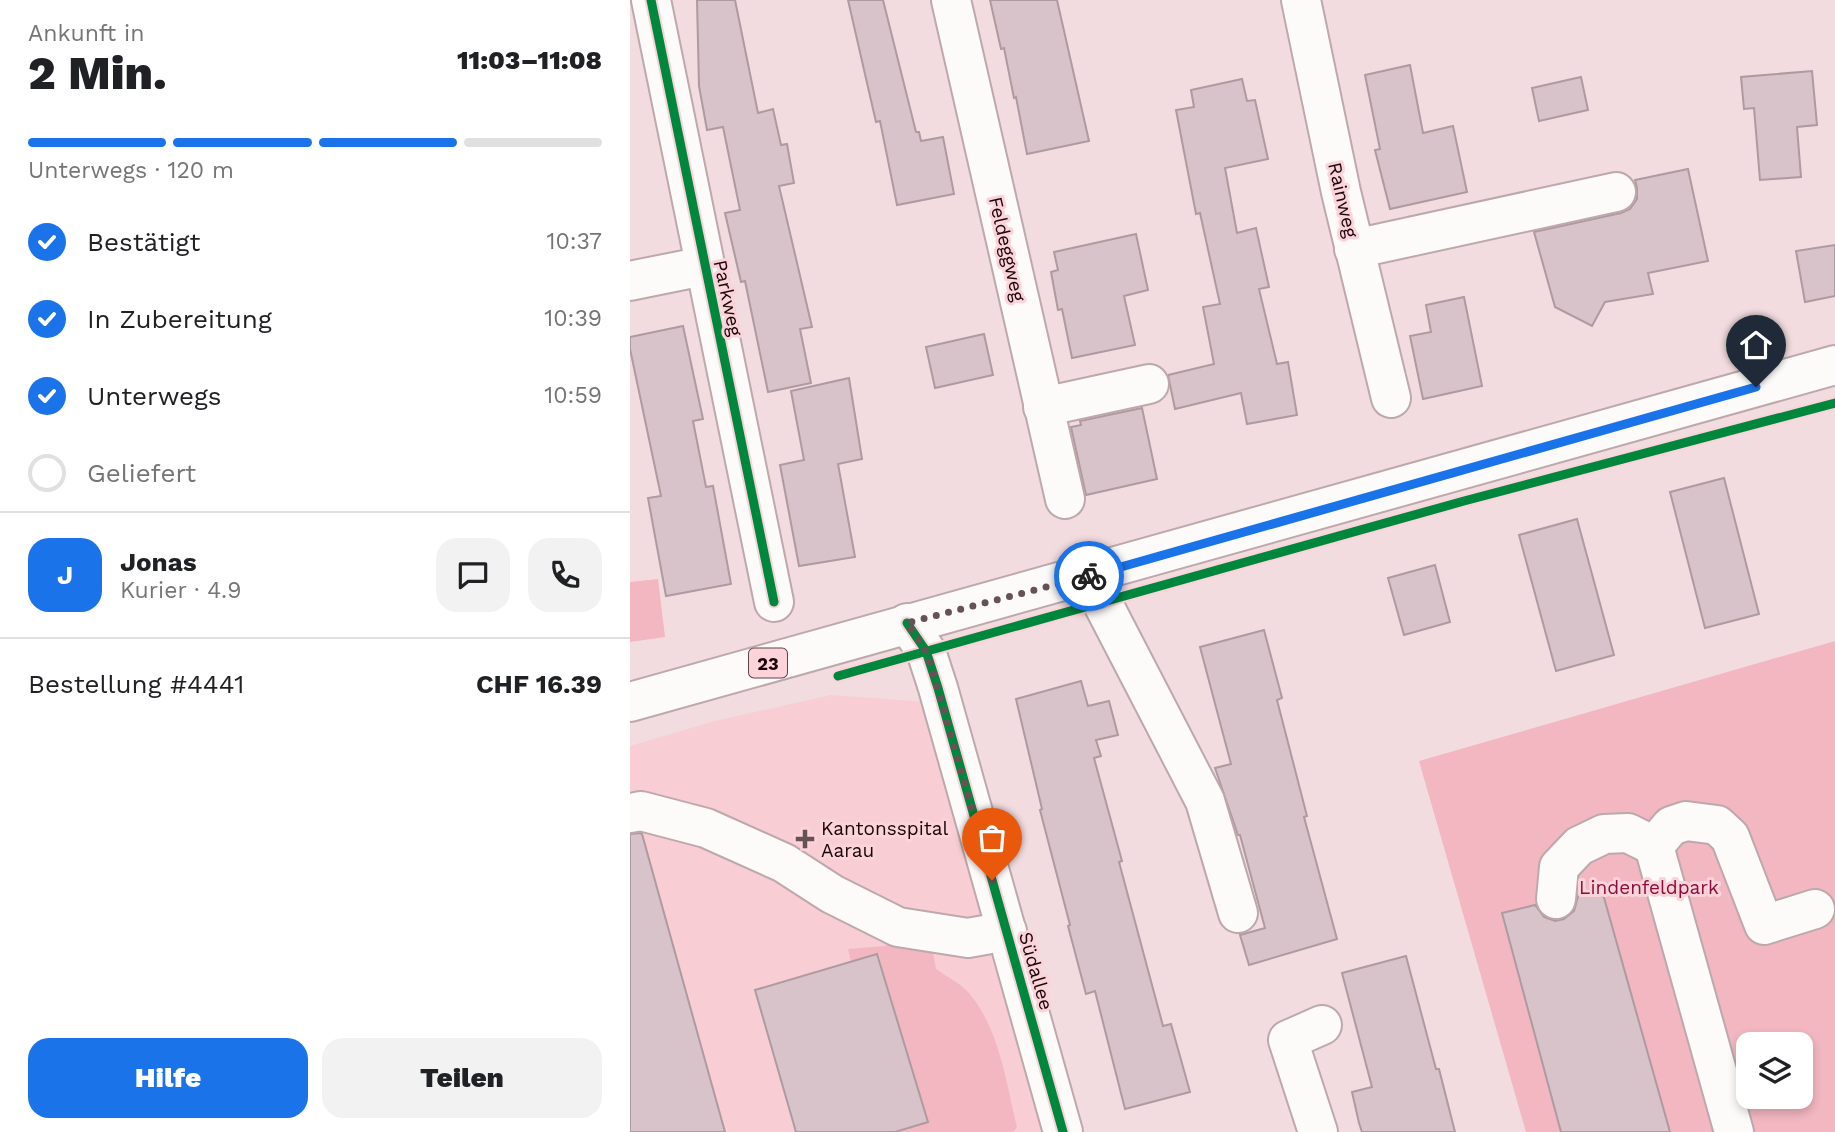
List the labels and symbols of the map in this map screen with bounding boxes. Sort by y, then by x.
street label: Rainweg [1323,160,1363,241]
street label: Feldeggweg [984,194,1030,305]
street label: Parkweg [709,258,747,339]
pin [1726,315,1786,387]
courier [1054,541,1124,611]
road number: 23 [749,648,787,678]
pin [962,808,1022,880]
place label: Kantonsspital Aarau [821,817,948,862]
marker: Kantonsspital Aarau [795,829,815,849]
park label: Lindenfeldpark [1579,876,1719,899]
street label: Südallee [1014,929,1058,1013]

